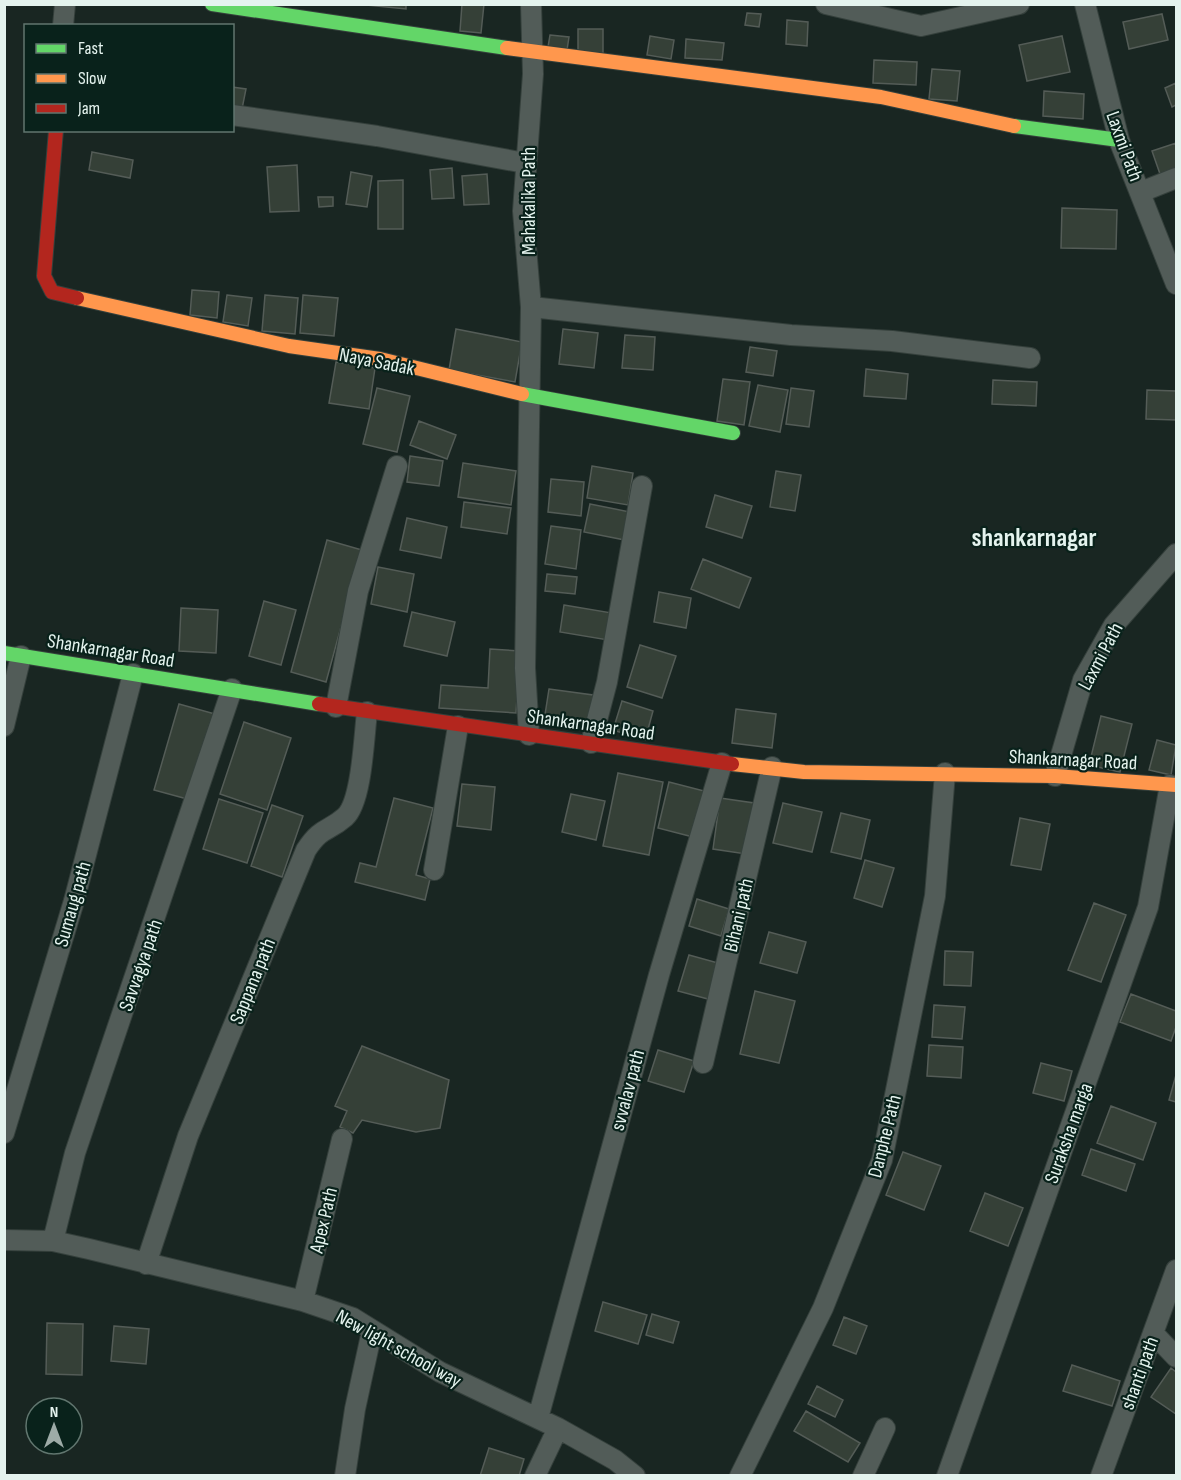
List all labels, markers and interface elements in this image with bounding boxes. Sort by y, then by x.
legend [24,24,234,132]
text: Fast [78,38,104,59]
text: Slow [78,68,107,89]
text: Jam [77,98,100,119]
street label: Laxmi Path [1100,108,1148,185]
street label: Mahakalika Path [517,147,541,255]
street label: Naya Sadak [337,343,417,381]
district label: shankarnagar [972,523,1096,554]
street label: Laxmi Path [1073,619,1129,694]
street label: Shankarnagar Road [46,629,176,673]
street label: Shankarnagar Road [526,704,656,746]
street label: Shankarnagar Road [1008,745,1138,775]
street label: Sumaug path [49,859,97,950]
street label: Bihani path [719,876,759,954]
street label: Savvagya path [114,916,168,1014]
street label: Sappana path [225,935,281,1028]
street label: svvalav path [606,1047,650,1133]
street label: Suraksha marga [1040,1080,1098,1187]
street label: Danphe Path [863,1092,907,1180]
street label: Apex Path [305,1185,343,1256]
street label: New light school way [332,1304,466,1393]
street label: shanti path [1116,1334,1164,1413]
north arrow [24,1396,84,1456]
text: N [50,1403,58,1422]

